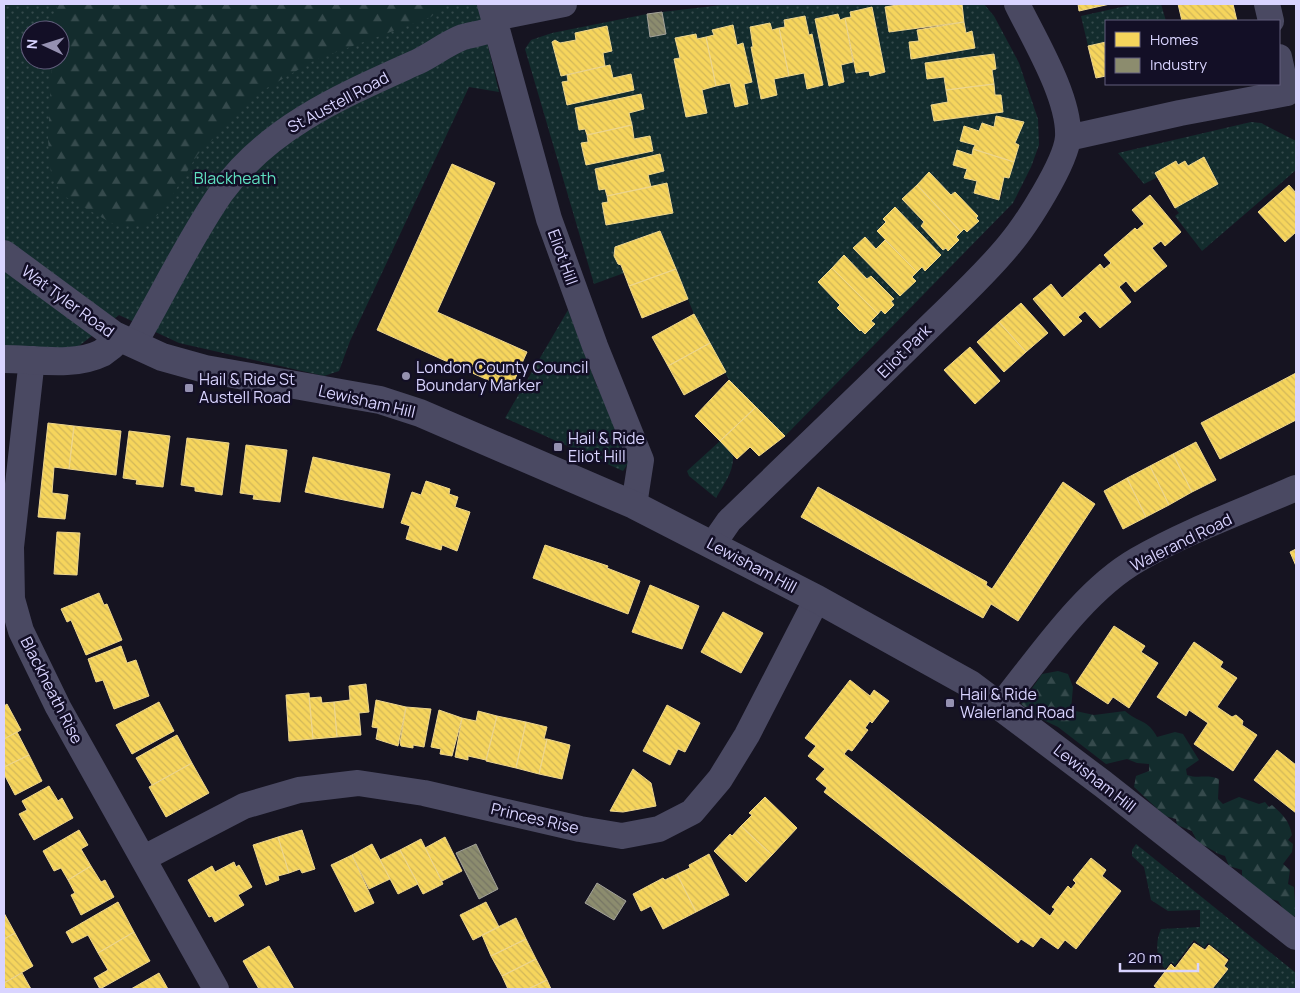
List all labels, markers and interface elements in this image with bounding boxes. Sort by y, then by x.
north arrow [20,20,70,70]
legend [1105,20,1280,85]
text: Homes [1150,29,1199,50]
text: N [22,38,41,50]
text: Industry [1150,54,1207,75]
street label: St Austell Road [284,66,392,138]
park label: Blackheath [194,167,276,189]
street label: Eliot Hill [543,226,583,288]
street label: Wat Tyler Road [17,260,119,342]
street label: Eliot Park [872,319,936,383]
place label: London County Council Boundary Marker [416,356,588,396]
place label: Hail & Ride St Austell Road [199,368,295,408]
marker: London County Council Boundary Marker [400,370,412,382]
street label: Lewisham Hill [316,379,418,423]
marker: Hail & Ride St Austell Road [183,382,195,394]
place label: Hail & Ride Eliot Hill [568,427,645,467]
marker: Hail & Ride Eliot Hill [552,441,564,453]
street label: Walerand Road [1126,508,1236,576]
street label: Lewisham Hill [703,532,801,598]
street label: Blackheath Rise [16,633,88,747]
place label: Hail & Ride Walerland Road [960,683,1075,723]
marker: Hail & Ride Walerland Road [944,697,956,709]
street label: Lewisham Hill [1049,739,1141,817]
street label: Princes Rise [489,797,581,839]
scale bar [1120,940,1198,972]
text: 20 m [1128,947,1161,968]

